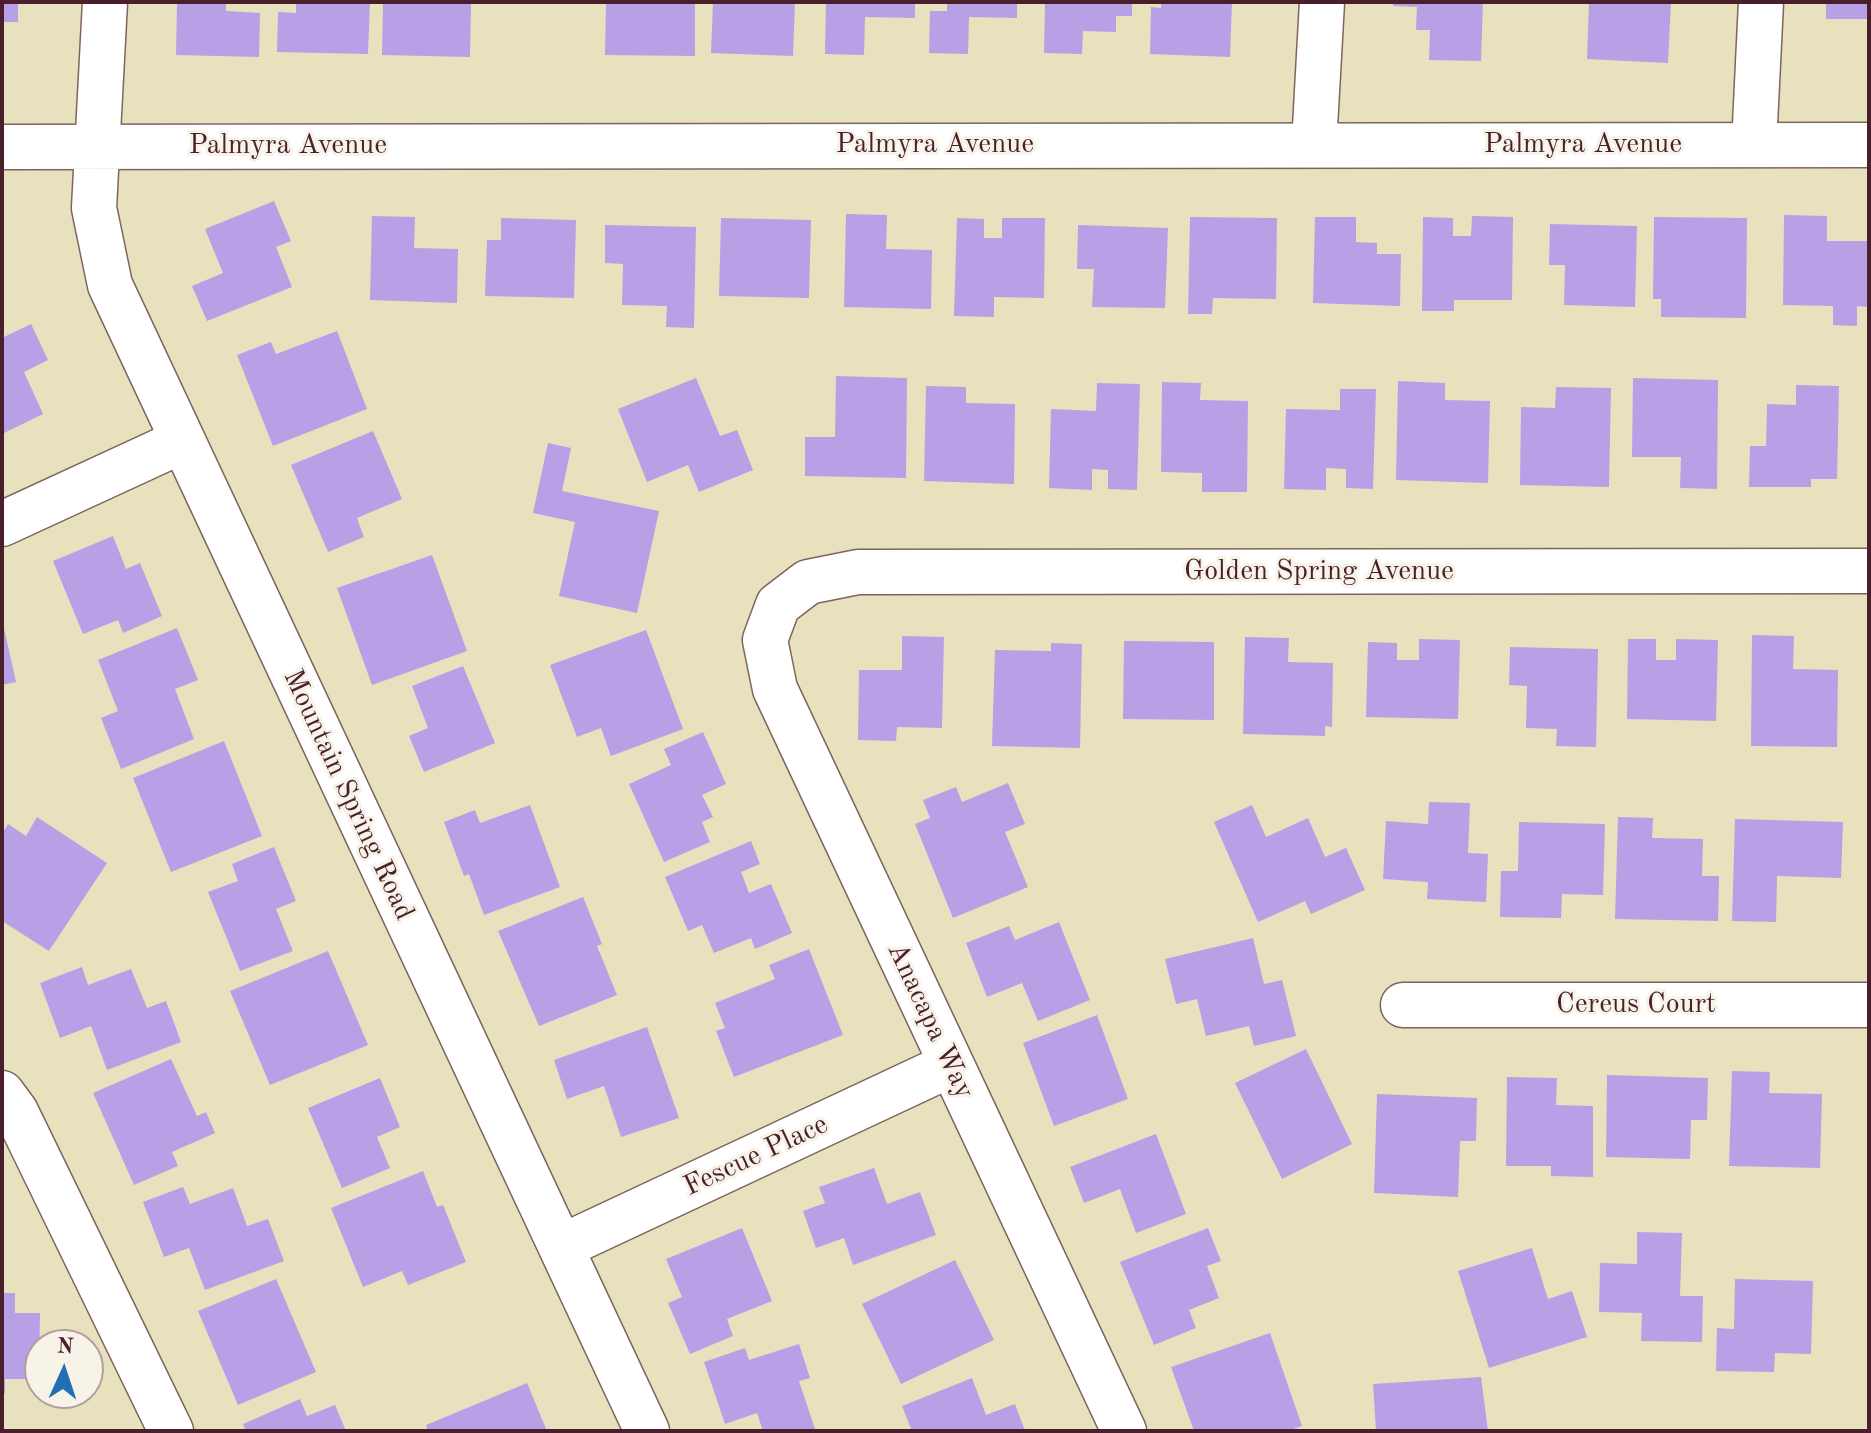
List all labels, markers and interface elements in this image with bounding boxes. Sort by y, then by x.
street label: Palmyra Avenue [836,128,1034,162]
street label: Palmyra Avenue [1484,128,1682,162]
street label: Palmyra Avenue [189,129,387,163]
street label: Golden Spring Avenue [1184,555,1454,589]
street label: Mountain Spring Road [275,664,421,926]
street label: Anacapa Way [879,938,981,1104]
street label: Cereus Court [1556,988,1716,1022]
street label: Fescue Place [679,1108,833,1204]
north arrow [24,1329,104,1409]
text: N [56,1336,74,1358]

